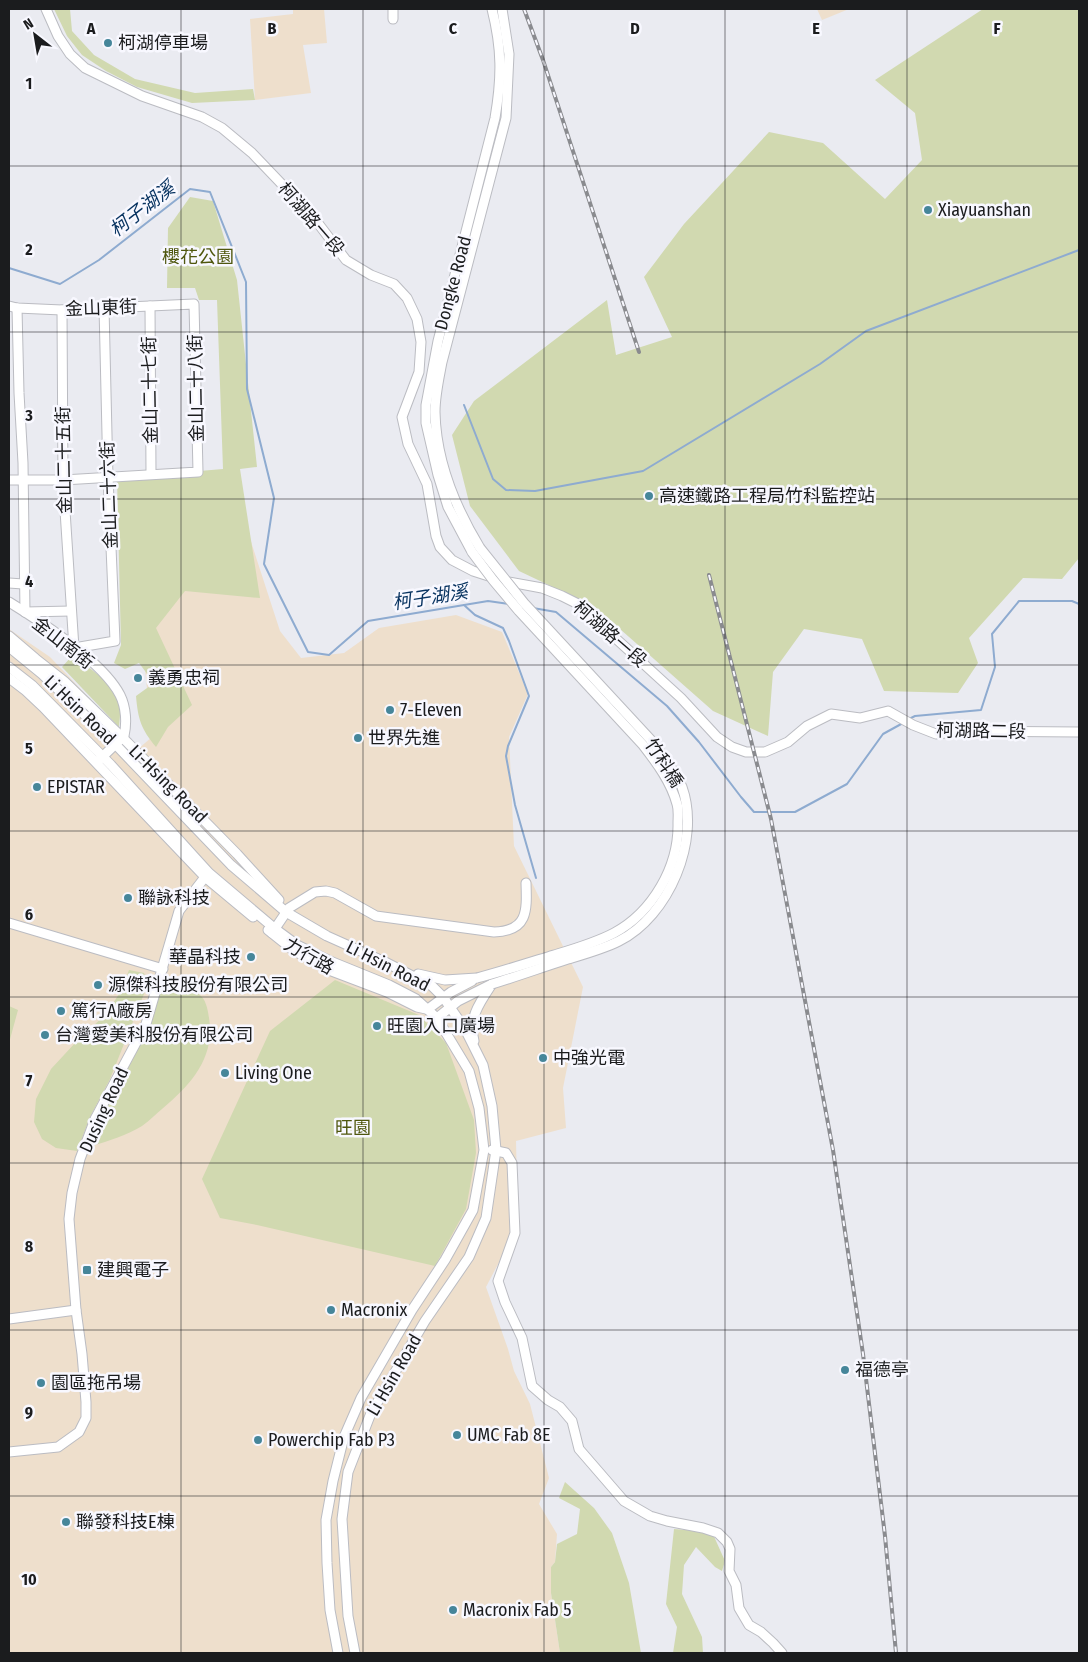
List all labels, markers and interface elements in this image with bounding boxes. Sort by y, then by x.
north arrow [10,10,60,60]
text: N [21,15,37,34]
text: A [86,19,96,38]
text: B [268,19,277,38]
text: C [449,19,458,38]
text: D [630,19,640,38]
text: E [812,19,820,38]
text: F [993,19,1001,38]
place label: 柯湖停車場 [118,32,208,54]
marker: 柯湖停車場 [102,37,114,49]
text: 1 [26,74,32,93]
water label: 柯子湖溪 [105,175,181,241]
street label: 柯湖路一段 [273,178,349,260]
place label: Xiayuanshan [938,199,1031,221]
marker: Xiayuanshan [922,204,934,216]
street label: Dongke Road [430,234,476,332]
text: 2 [24,240,33,259]
park label: 櫻花公園 [162,246,234,268]
street label: 金山東街 [65,296,137,320]
street label: 金山二十八街 [184,334,208,442]
street label: 金山二十七街 [138,336,162,444]
text: 3 [24,406,33,425]
street label: 金山二十五街 [52,406,76,514]
street label: 金山二十六街 [96,441,122,549]
place label: 高速鐵路工程局竹科監控站 [659,485,875,507]
marker: 高速鐵路工程局竹科監控站 [643,490,655,502]
text: 4 [25,572,33,591]
water label: 柯子湖溪 [391,579,472,614]
street label: 柯湖路一段 [569,596,651,672]
street label: 金山南街 [28,612,98,674]
place label: 義勇忠祠 [148,667,220,689]
street label: Li Hsin Road [40,671,120,749]
marker: 義勇忠祠 [132,672,144,684]
place label: 7-Eleven [400,699,462,721]
marker: 7-Eleven [384,704,396,716]
street label: 柯湖路二段 [936,719,1026,743]
place label: 世界先進 [368,727,440,749]
marker: 世界先進 [352,732,364,744]
street label: 竹科橋 [640,734,688,792]
text: 5 [25,739,33,758]
street label: Li-Hsing Road [124,740,212,828]
place label: EPISTAR [47,776,105,798]
marker: EPISTAR [31,781,43,793]
place label: 聯詠科技 [138,887,210,909]
marker: 聯詠科技 [122,892,134,904]
text: 6 [25,905,33,924]
street label: 力行路 [280,933,338,979]
street label: Li Hsin Road [343,936,433,996]
place label: 華晶科技 [169,946,241,968]
marker: 華晶科技 [245,951,257,963]
place label: 源傑科技股份有限公司 [108,974,288,996]
marker: 源傑科技股份有限公司 [92,979,104,991]
place label: 篤行A廠房 [71,1000,152,1022]
marker: 篤行A廠房 [55,1005,67,1017]
place label: 旺園入口廣場 [387,1015,495,1037]
marker: 旺園入口廣場 [371,1020,383,1032]
place label: 台灣愛美科股份有限公司 [55,1024,253,1046]
marker: 台灣愛美科股份有限公司 [39,1029,51,1041]
place label: 中強光電 [553,1047,625,1069]
marker: 中強光電 [537,1052,549,1064]
place label: Living One [235,1062,312,1084]
street label: Dusing Road [75,1064,133,1156]
marker: Living One [219,1067,231,1079]
text: 7 [26,1071,33,1090]
park label: 旺園 [335,1117,371,1139]
text: 8 [25,1237,34,1256]
place label: 建興電子 [97,1259,169,1281]
marker: 建興電子 [81,1264,93,1276]
place label: Macronix [341,1299,408,1321]
marker: Macronix [325,1304,337,1316]
street label: Li Hsin Road [362,1330,426,1420]
place label: 福德亭 [855,1359,909,1381]
marker: 福德亭 [839,1364,851,1376]
place label: 園區拖吊場 [51,1372,141,1394]
marker: 園區拖吊場 [35,1377,47,1389]
text: 9 [25,1403,33,1422]
place label: UMC Fab 8E [467,1424,550,1446]
place label: Powerchip Fab P3 [268,1429,395,1451]
marker: UMC Fab 8E [451,1429,463,1441]
marker: Powerchip Fab P3 [252,1434,264,1446]
place label: 聯發科技E棟 [76,1511,174,1533]
marker: 聯發科技E棟 [60,1516,72,1528]
text: 10 [21,1570,37,1589]
place label: Macronix Fab 5 [463,1599,571,1621]
marker: Macronix Fab 5 [447,1604,459,1616]

